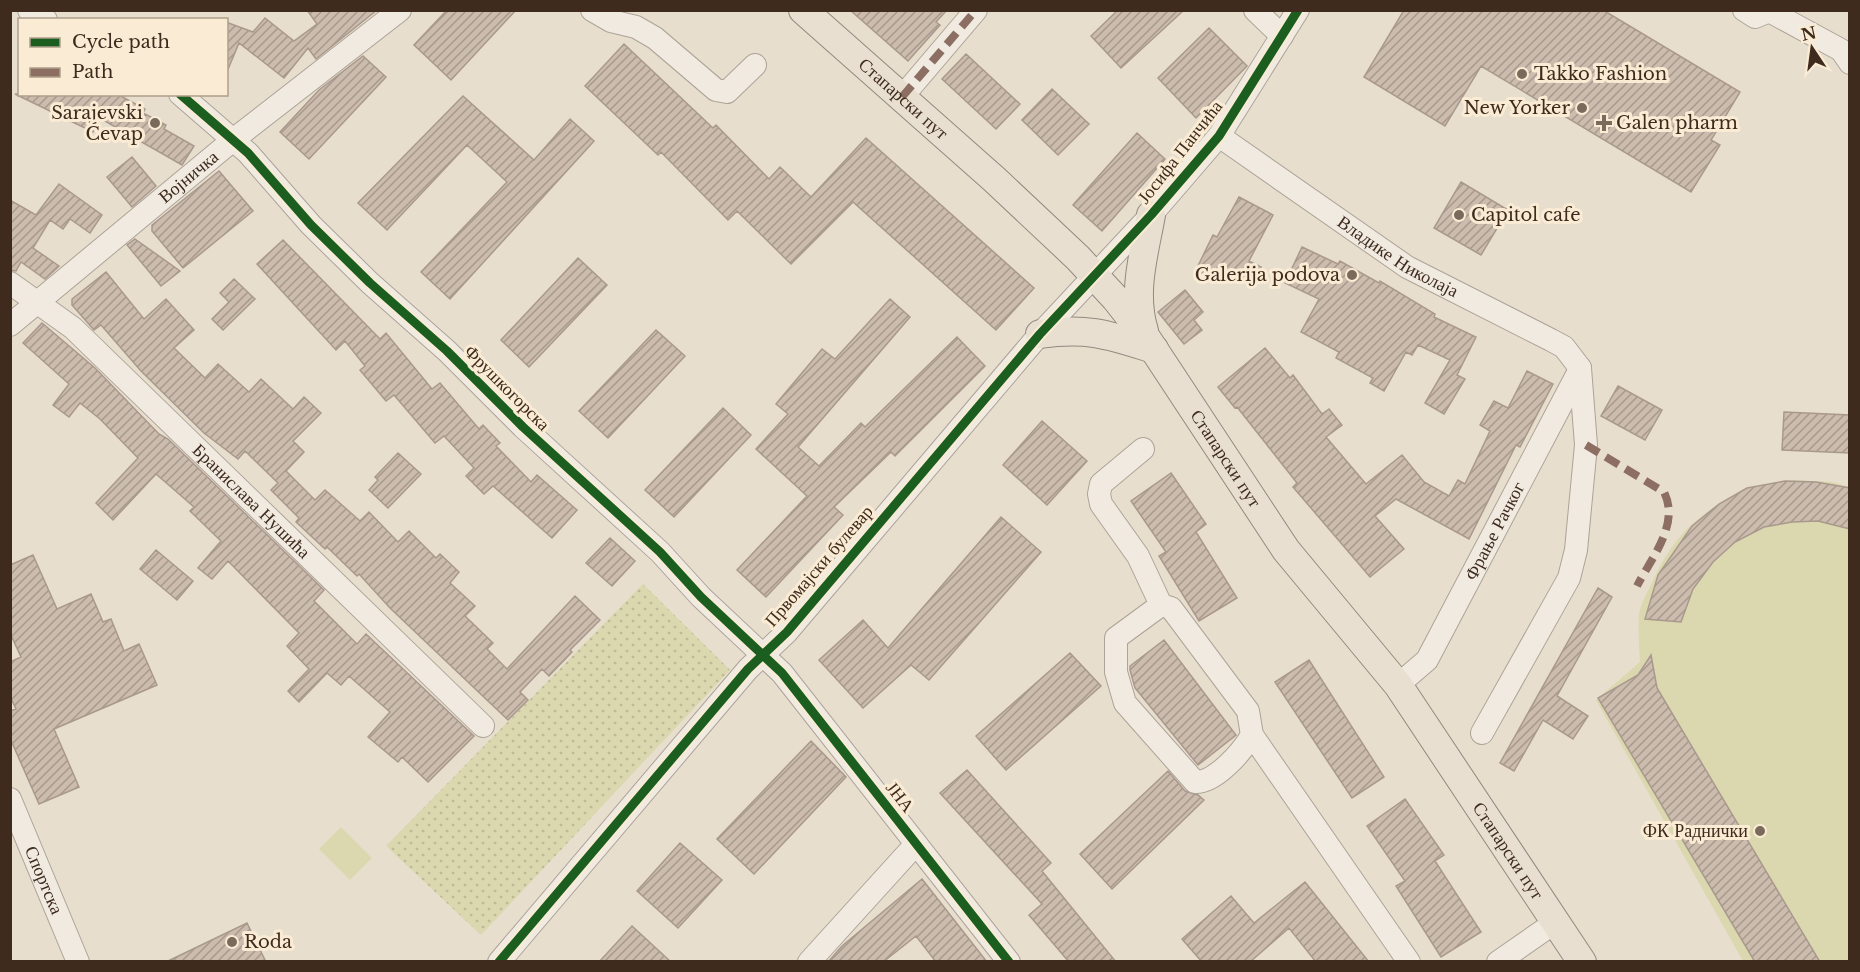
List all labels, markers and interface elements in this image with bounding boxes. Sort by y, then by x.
legend [18,18,228,96]
north arrow [1782,18,1842,78]
text: N [1799,22,1818,45]
text: Cycle path [72,31,170,53]
street label: Стапарски пут [854,53,953,144]
text: Path [72,61,113,83]
place label: Takko Fashion [1534,63,1667,85]
marker: Takko Fashion [1515,67,1529,81]
street label: Јосифа Панчића [1133,96,1227,208]
place label: New Yorker [1464,97,1570,119]
marker: New Yorker [1575,101,1589,115]
place label: Sarajevski Ćevap [51,102,143,145]
place label: Galen pharm [1616,112,1738,134]
marker: Sarajevski Ćevap [148,116,162,130]
marker: Galen pharm [1597,116,1611,130]
street label: Војничка [154,146,223,208]
place label: Capitol cafe [1471,204,1581,226]
marker: Capitol cafe [1452,208,1466,222]
street label: Владике Николаја [1333,211,1462,302]
place label: Galerija podova [1195,264,1340,286]
marker: Galerija podova [1345,268,1359,282]
street label: Фрушкогорска [460,341,554,435]
street label: Стапарски пут [1186,406,1266,512]
street label: Бранислава Нушића [188,439,315,563]
street label: Фрање Рачког [1460,478,1530,584]
street label: Првомајски булевар [760,501,878,631]
street label: ЈНА [881,777,919,817]
street label: Стапарски пут [1468,798,1548,904]
place label: ФК Раднички [1643,820,1748,842]
marker: ФК Раднички [1753,824,1767,838]
street label: Спортска [20,843,68,918]
place label: Roda [244,931,292,953]
marker: Roda [225,935,239,949]

